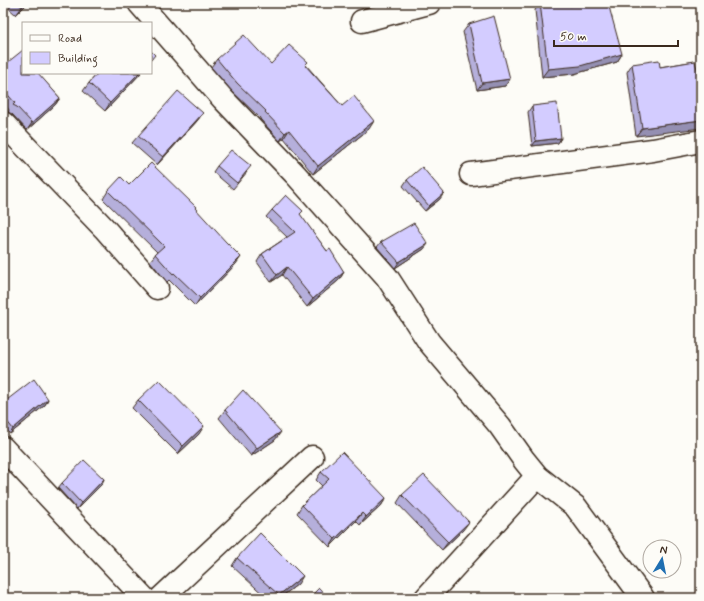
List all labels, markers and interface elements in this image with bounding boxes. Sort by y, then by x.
legend [22,22,152,74]
scale bar [554,22,678,48]
text: 50 m [560,29,587,45]
text: Road [58,31,82,47]
text: Building [58,51,98,68]
north arrow [642,539,682,579]
text: N [659,543,668,558]

